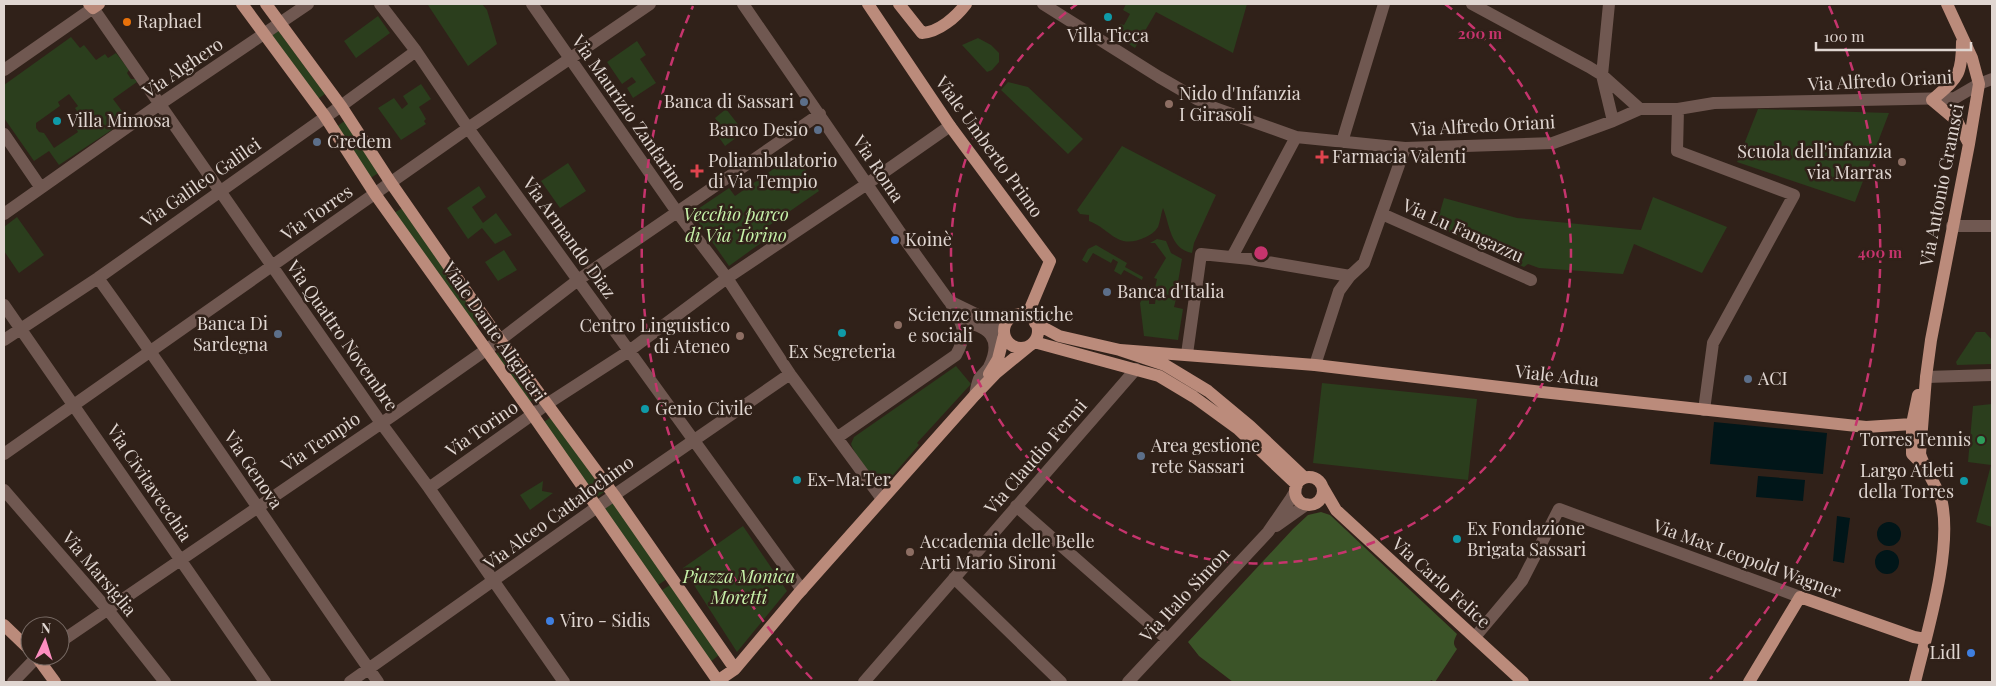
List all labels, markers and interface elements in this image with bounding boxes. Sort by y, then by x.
place label: Raphael [137,9,202,33]
marker: Villa Ticca [1102,11,1114,23]
marker: Raphael [121,16,133,28]
scale bar [1816,20,1971,52]
place label: Villa Ticca [1066,23,1149,47]
text: 200 m [1458,23,1503,43]
text: 100 m [1824,26,1865,46]
street label: Via Maurizio Zanfarino [566,29,693,195]
street label: Via Alghero [137,31,227,103]
street label: Via Alfredo Oriani [1806,64,1953,96]
street label: Viale Umberto Primo [930,70,1049,222]
place label: Nido d'Infanzia I Girasoli [1179,81,1301,126]
place label: Banca di Sassari [664,89,794,113]
marker: Banca di Sassari [798,96,810,108]
marker: Nido d'Infanzia I Girasoli [1163,98,1175,110]
street label: Via Antonio Gramsci [1913,101,1969,269]
place label: Villa Mimosa [66,108,170,132]
street label: Via Alfredo Oriani [1409,109,1556,141]
marker: Villa Mimosa [51,115,63,127]
place label: Banco Desio [709,117,808,141]
marker: Banco Desio [812,124,824,136]
place label: Credem [327,129,392,153]
street label: Via Roma [847,129,910,207]
street label: Via Galileo Galilei [135,132,265,233]
marker: Credem [311,136,323,148]
place label: Scuola dell'infanzia via Marras [1737,139,1892,184]
place label: Farmacia Valenti [1332,144,1466,168]
place label: Poliambulatorio di Via Tempio [708,148,838,193]
marker: Farmacia Valenti [1316,151,1328,163]
marker: Scuola dell'infanzia via Marras [1896,156,1908,168]
marker: Poliambulatorio di Via Tempio [690,164,704,178]
street label: Via Armando Diaz [517,171,622,303]
street label: Via Torres [275,179,357,246]
street label: Via Lu Fangazzu [1398,192,1528,268]
park label: Vecchio parco di Via Torino [683,202,789,247]
place label: Koinè [905,227,952,251]
marker: Koinè [889,234,901,246]
text: 400 m [1858,242,1903,262]
centre of rings [1252,244,1270,262]
street label: Via Quattro Novembre [281,254,404,416]
street label: Viale Dante Alighieri [437,256,552,406]
place label: Banca d'Italia [1117,279,1225,303]
marker: Banca d'Italia [1101,286,1113,298]
place label: Scienze umanistiche e sociali [908,302,1073,347]
place label: Banca Di Sardegna [193,311,268,356]
place label: Centro Linguistico di Ateneo [579,313,730,358]
marker: Scienze umanistiche e sociali [892,319,904,331]
marker: Ex Segreteria [836,327,848,339]
marker: Banca Di Sardegna [272,328,284,340]
marker: Centro Linguistico di Ateneo [734,330,746,342]
place label: Ex Segreteria [788,339,896,363]
street label: Viale Adua [1513,359,1600,391]
place label: ACI [1757,366,1788,390]
marker: ACI [1742,373,1754,385]
street label: Via Torino [440,394,522,462]
street label: Via Claudio Fermi [978,394,1092,520]
place label: Genio Civile [655,396,753,420]
marker: Genio Civile [639,403,651,415]
street label: Via Tempio [276,406,365,477]
street label: Via Civitavecchia [101,418,198,546]
street label: Via Genova [218,425,289,513]
place label: Torres Tennis [1860,427,1971,451]
place label: Area gestione rete Sassari [1150,433,1260,478]
marker: Torres Tennis [1975,434,1987,446]
street label: Via Alceo Cattalochino [478,450,638,575]
marker: Area gestione rete Sassari [1135,450,1147,462]
place label: Largo Atleti della Torres [1858,458,1954,503]
place label: Ex-Ma.Ter [807,467,891,491]
marker: Ex-Ma.Ter [791,474,803,486]
marker: Largo Atleti della Torres [1958,475,1970,487]
street label: Via Max Leopold Wagner [1649,513,1845,603]
place label: Ex Fondazione Brigata Sassari [1467,516,1586,561]
street label: Via Marsiglia [56,525,142,621]
place label: Accademia delle Belle Arti Mario Sironi [919,529,1095,574]
street label: Via Carlo Felice [1387,531,1496,633]
marker: Ex Fondazione Brigata Sassari [1451,533,1463,545]
street label: Via Italo Simon [1133,541,1235,648]
marker: Accademia delle Belle Arti Mario Sironi [904,546,916,558]
park label: Piazza Monica Moretti [682,564,795,609]
place label: Viro - Sidis [559,608,650,632]
marker: Viro - Sidis [544,615,556,627]
north arrow [20,616,70,666]
text: N [40,618,52,637]
place label: Lidl [1930,640,1961,664]
marker: Lidl [1965,647,1977,659]

